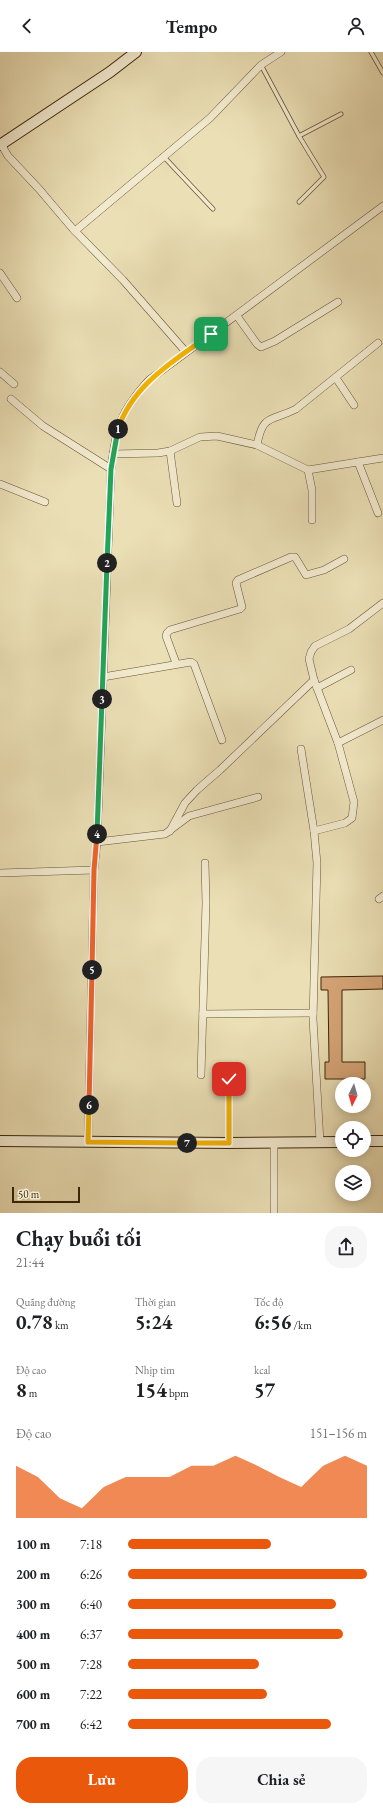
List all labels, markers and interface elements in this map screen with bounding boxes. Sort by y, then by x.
icon: back [16,15,38,37]
text: Tempo [166,15,217,38]
icon: person [345,15,367,37]
pin [194,317,228,351]
icon: arrive [200,323,222,345]
pin: 1 [108,419,128,439]
text: 1 [115,422,121,436]
pin: 2 [97,553,117,573]
text: 2 [104,556,110,570]
pin: 3 [92,689,112,709]
text: 3 [99,692,105,706]
pin: 4 [87,824,107,844]
text: 4 [94,827,100,841]
pin: 5 [82,960,102,980]
text: 5 [89,963,95,977]
pin [212,1062,246,1096]
icon: check [218,1068,240,1090]
north arrow [335,1077,371,1113]
map controls [335,1077,371,1201]
pin: 6 [79,1095,99,1115]
text: 6 [86,1098,92,1112]
button: locate [335,1121,371,1157]
pin: 7 [177,1133,197,1153]
text: 7 [184,1136,190,1150]
button: layers [335,1165,371,1201]
scale bar [12,1185,80,1204]
text: 50 m [18,1187,39,1201]
text: Chạy buổi tối [16,1224,141,1253]
button: share [325,1226,367,1268]
text: 21:44 [16,1254,44,1271]
text: Quãng đường [16,1295,75,1309]
text: Thời gian [135,1295,176,1309]
text: Tốc độ [254,1295,283,1309]
text: 0.78 [16,1309,53,1335]
text: 5:24 [135,1309,172,1335]
text: 6:56 [254,1309,291,1335]
text: km [53,1318,69,1332]
text: /km [291,1318,312,1332]
text: Độ cao [16,1363,46,1377]
text: Nhịp tim [135,1363,175,1377]
text: kcal [254,1363,271,1377]
text: 8 [16,1377,27,1403]
text: 154 [135,1377,167,1403]
text: 57 [254,1377,275,1403]
text: m [27,1386,37,1400]
text: bpm [167,1386,189,1400]
text: Độ cao [16,1425,52,1442]
text: 151–156 m [310,1425,367,1442]
text: 100 m [16,1536,50,1553]
text: 7:18 [80,1536,102,1553]
text: 200 m [16,1566,50,1583]
text: 6:26 [80,1566,102,1583]
text: 300 m [16,1596,50,1613]
text: 6:40 [80,1596,102,1613]
text: 400 m [16,1626,50,1643]
text: 6:37 [80,1626,102,1643]
text: 500 m [16,1656,50,1673]
text: 7:28 [80,1656,102,1673]
text: 600 m [16,1686,50,1703]
text: 7:22 [80,1686,102,1703]
text: 700 m [16,1716,50,1733]
text: 6:42 [80,1716,102,1733]
button: Lưu [16,1757,188,1803]
button: Chia sẻ [196,1757,367,1803]

